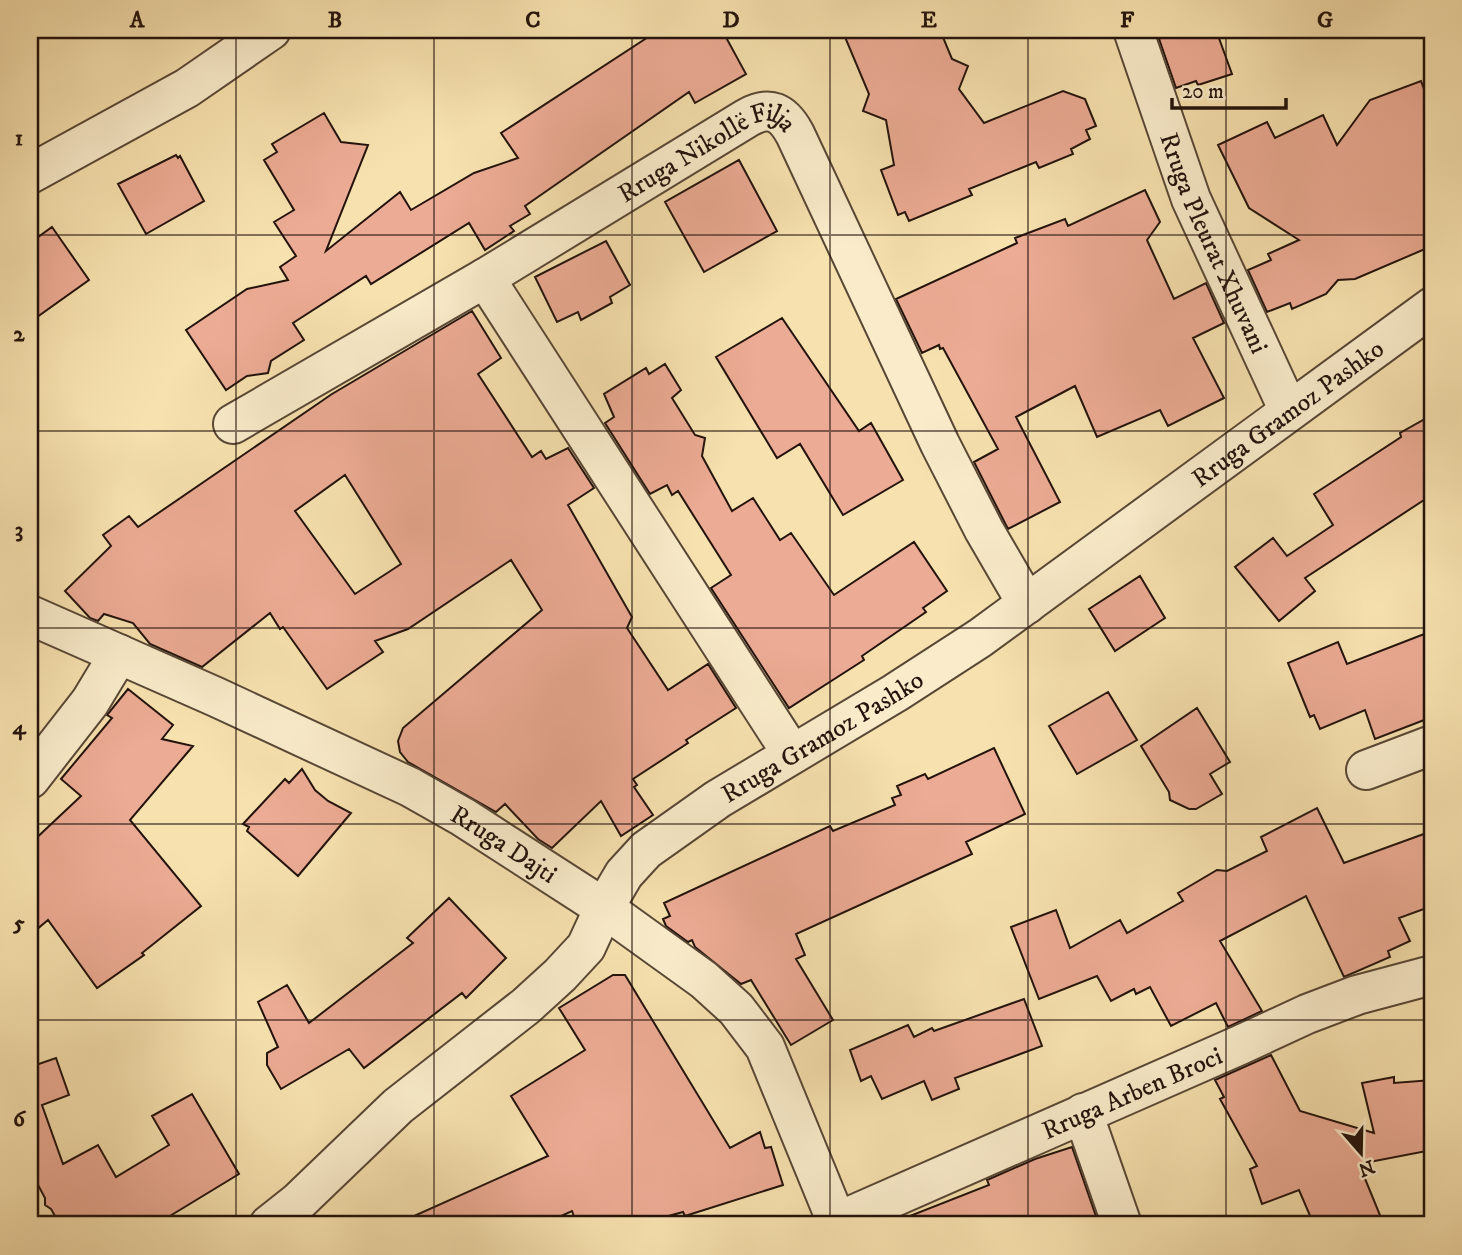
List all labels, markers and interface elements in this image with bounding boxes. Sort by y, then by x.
text: A [129,6,146,35]
text: B [328,6,342,35]
text: C [525,6,541,35]
text: D [722,6,740,35]
text: E [921,6,937,35]
text: F [1120,6,1135,35]
text: G [1317,6,1333,35]
scale bar [1172,66,1285,110]
text: 20 m [1182,79,1224,105]
street label: Rruga Nikollë Filja [612,96,804,211]
text: 1 [15,124,23,153]
street label: Rruga Pleurat Xhuvani [1151,129,1275,359]
text: 2 [13,320,25,349]
street label: Rruga Gramoz Pashko [1186,333,1391,496]
text: 3 [15,516,23,545]
street label: Rruga Gramoz Pashko [716,664,930,811]
text: 4 [12,713,27,742]
street label: Rruga Dajti [444,798,563,891]
text: 5 [12,909,25,938]
street label: Rruga Arben Broci [1037,1040,1228,1148]
text: 6 [13,1105,27,1134]
north arrow [1326,1118,1396,1188]
text: N [1355,1154,1378,1181]

